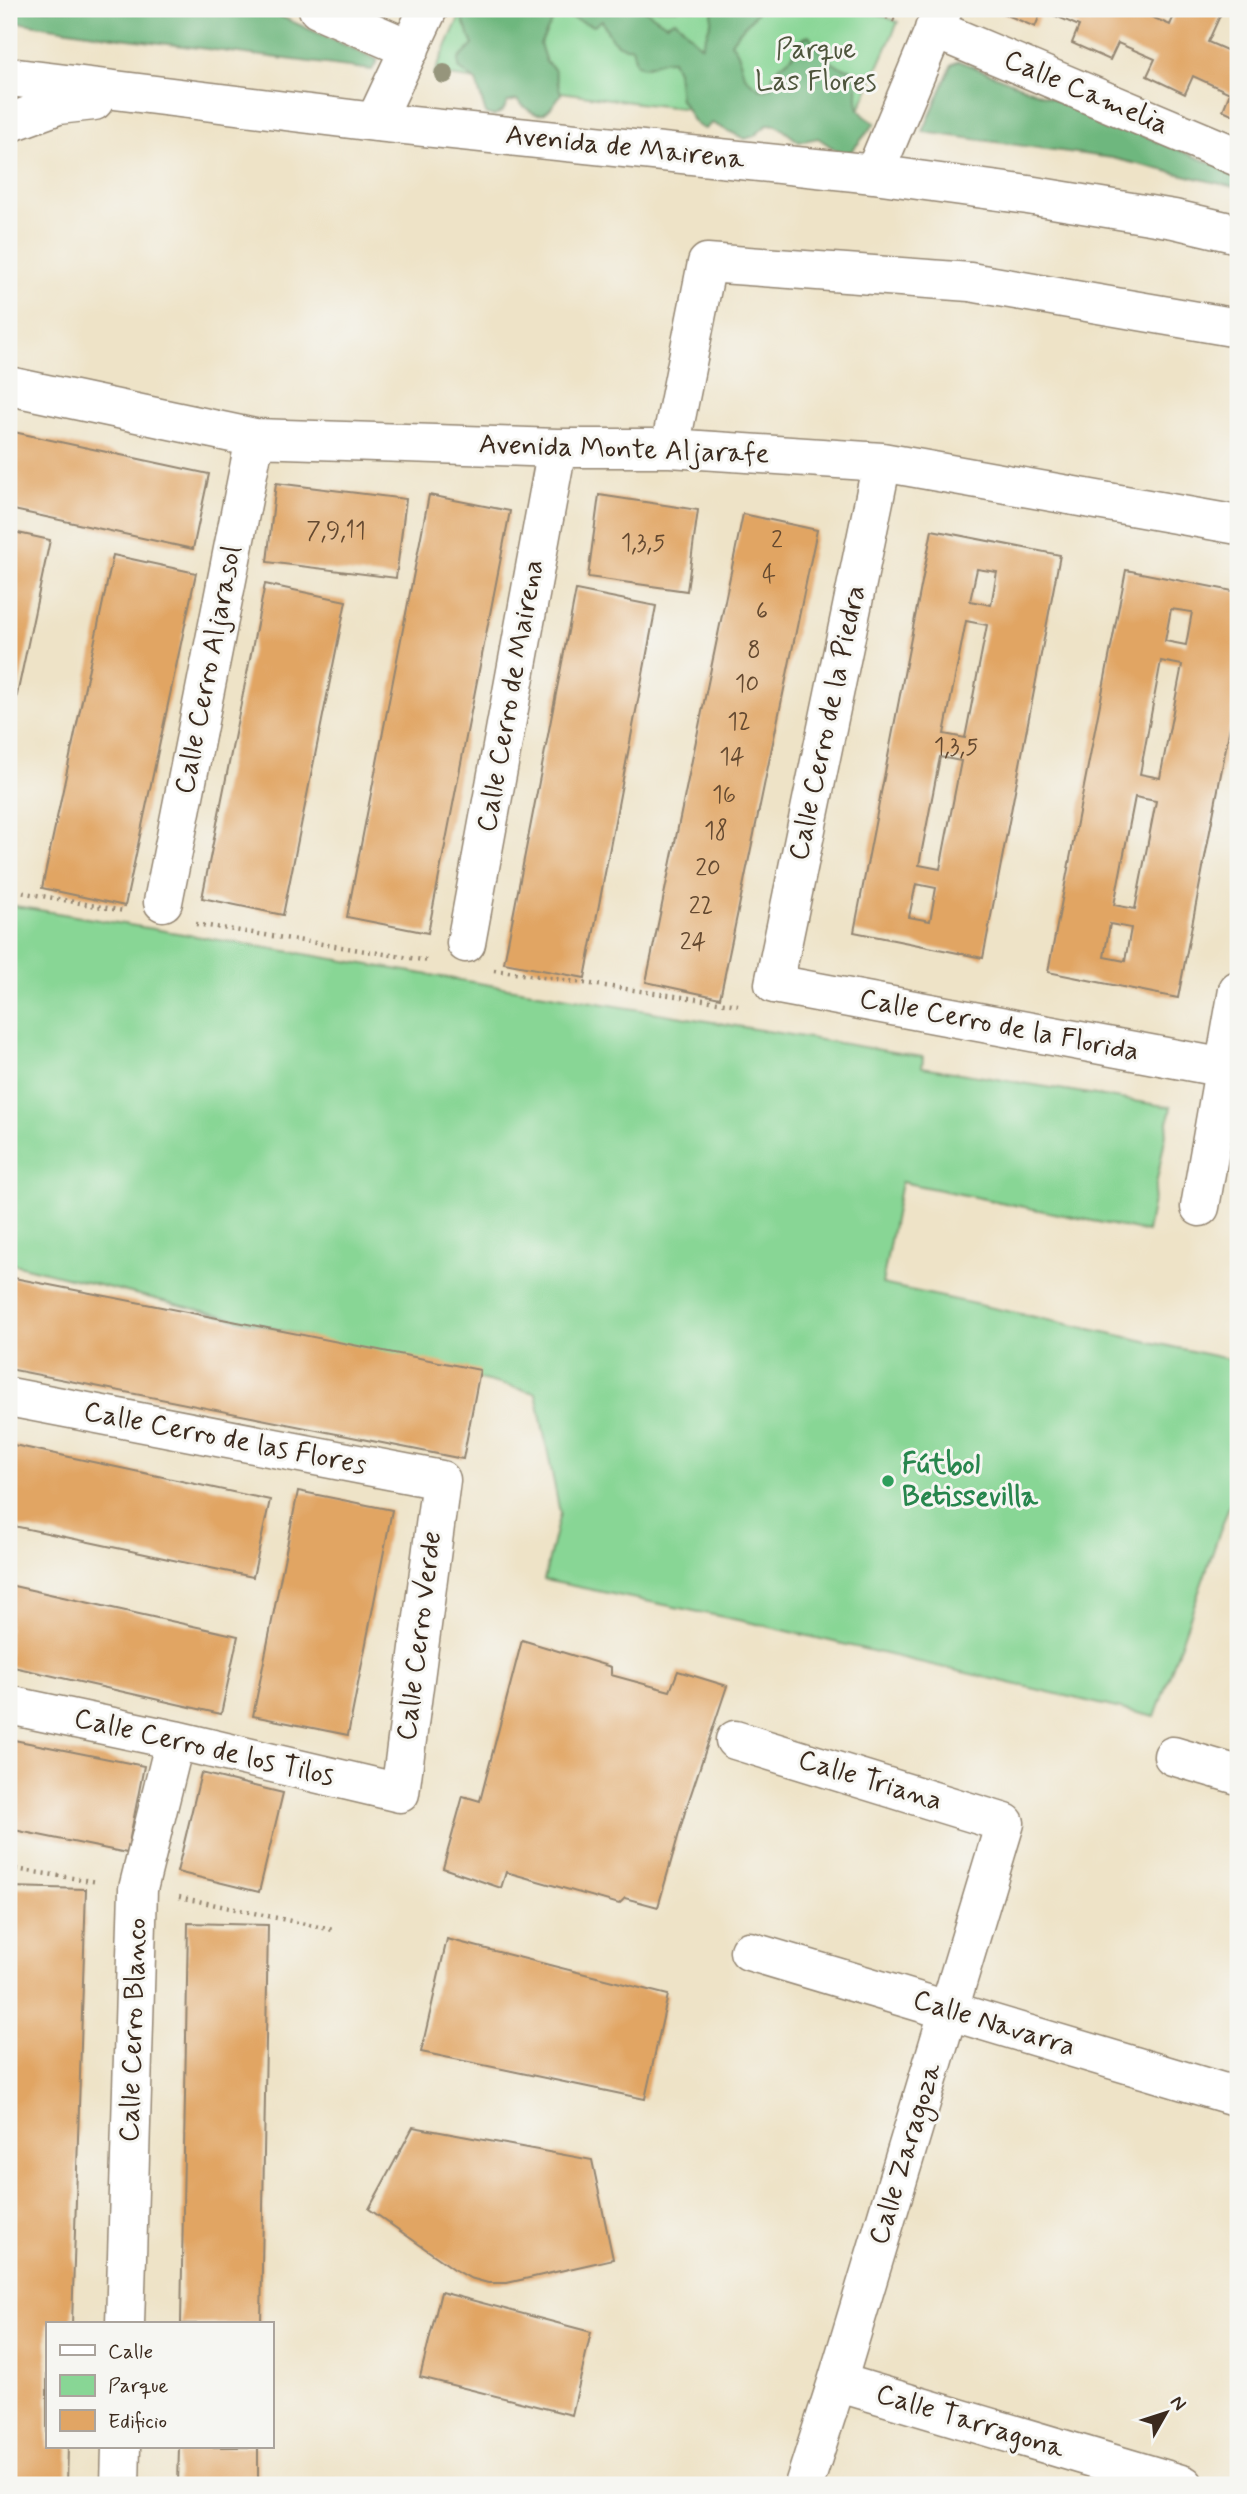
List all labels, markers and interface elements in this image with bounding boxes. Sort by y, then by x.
park label: Parque Las Flores [755,32,877,101]
street label: Calle Camelia [998,42,1174,144]
street label: Avenida de Mairena [504,117,747,179]
street label: Avenida Monte Aljarafe [478,426,770,474]
house number: 7,9,11 [306,516,366,547]
house number: 2 [771,525,783,556]
house number: 1,3,5 [621,528,665,559]
street label: Calle Cerro Aljarasol [167,543,251,797]
street label: Calle Cerro de Mairena [469,557,553,835]
house number: 4 [762,560,776,591]
street label: Calle Cerro de la Piedra [781,582,875,864]
house number: 6 [756,596,768,627]
house number: 8 [747,635,761,666]
house number: 10 [735,669,759,700]
house number: 12 [727,707,751,738]
house number: 1,3,5 [934,732,978,763]
house number: 14 [719,742,745,773]
house number: 16 [712,780,736,811]
house number: 18 [704,816,728,847]
house number: 20 [695,853,721,884]
house number: 22 [689,891,713,922]
house number: 24 [680,927,706,958]
street label: Calle Cerro de la Florida [856,981,1142,1071]
street label: Calle Cerro de las Flores [80,1393,370,1485]
place label: Fútbol Betissevilla [902,1447,1039,1516]
marker: Fútbol Betissevilla [880,1473,896,1489]
street label: Calle Cerro Verde [389,1529,451,1743]
street label: Calle Cerro de los Tilos [70,1700,338,1796]
street label: Calle Triana [793,1742,947,1820]
street label: Calle Cerro Blanco [112,1917,156,2143]
street label: Calle Navarra [908,1982,1080,2066]
street label: Calle Zaragoza [861,2058,953,2250]
legend [46,2322,273,2448]
text: Calle [108,2338,153,2366]
text: Parque [108,2372,169,2400]
street label: Calle Tarragona [871,2376,1069,2468]
north arrow [1132,2378,1202,2448]
text: N [1164,2390,1192,2416]
text: Edificio [108,2408,167,2436]

